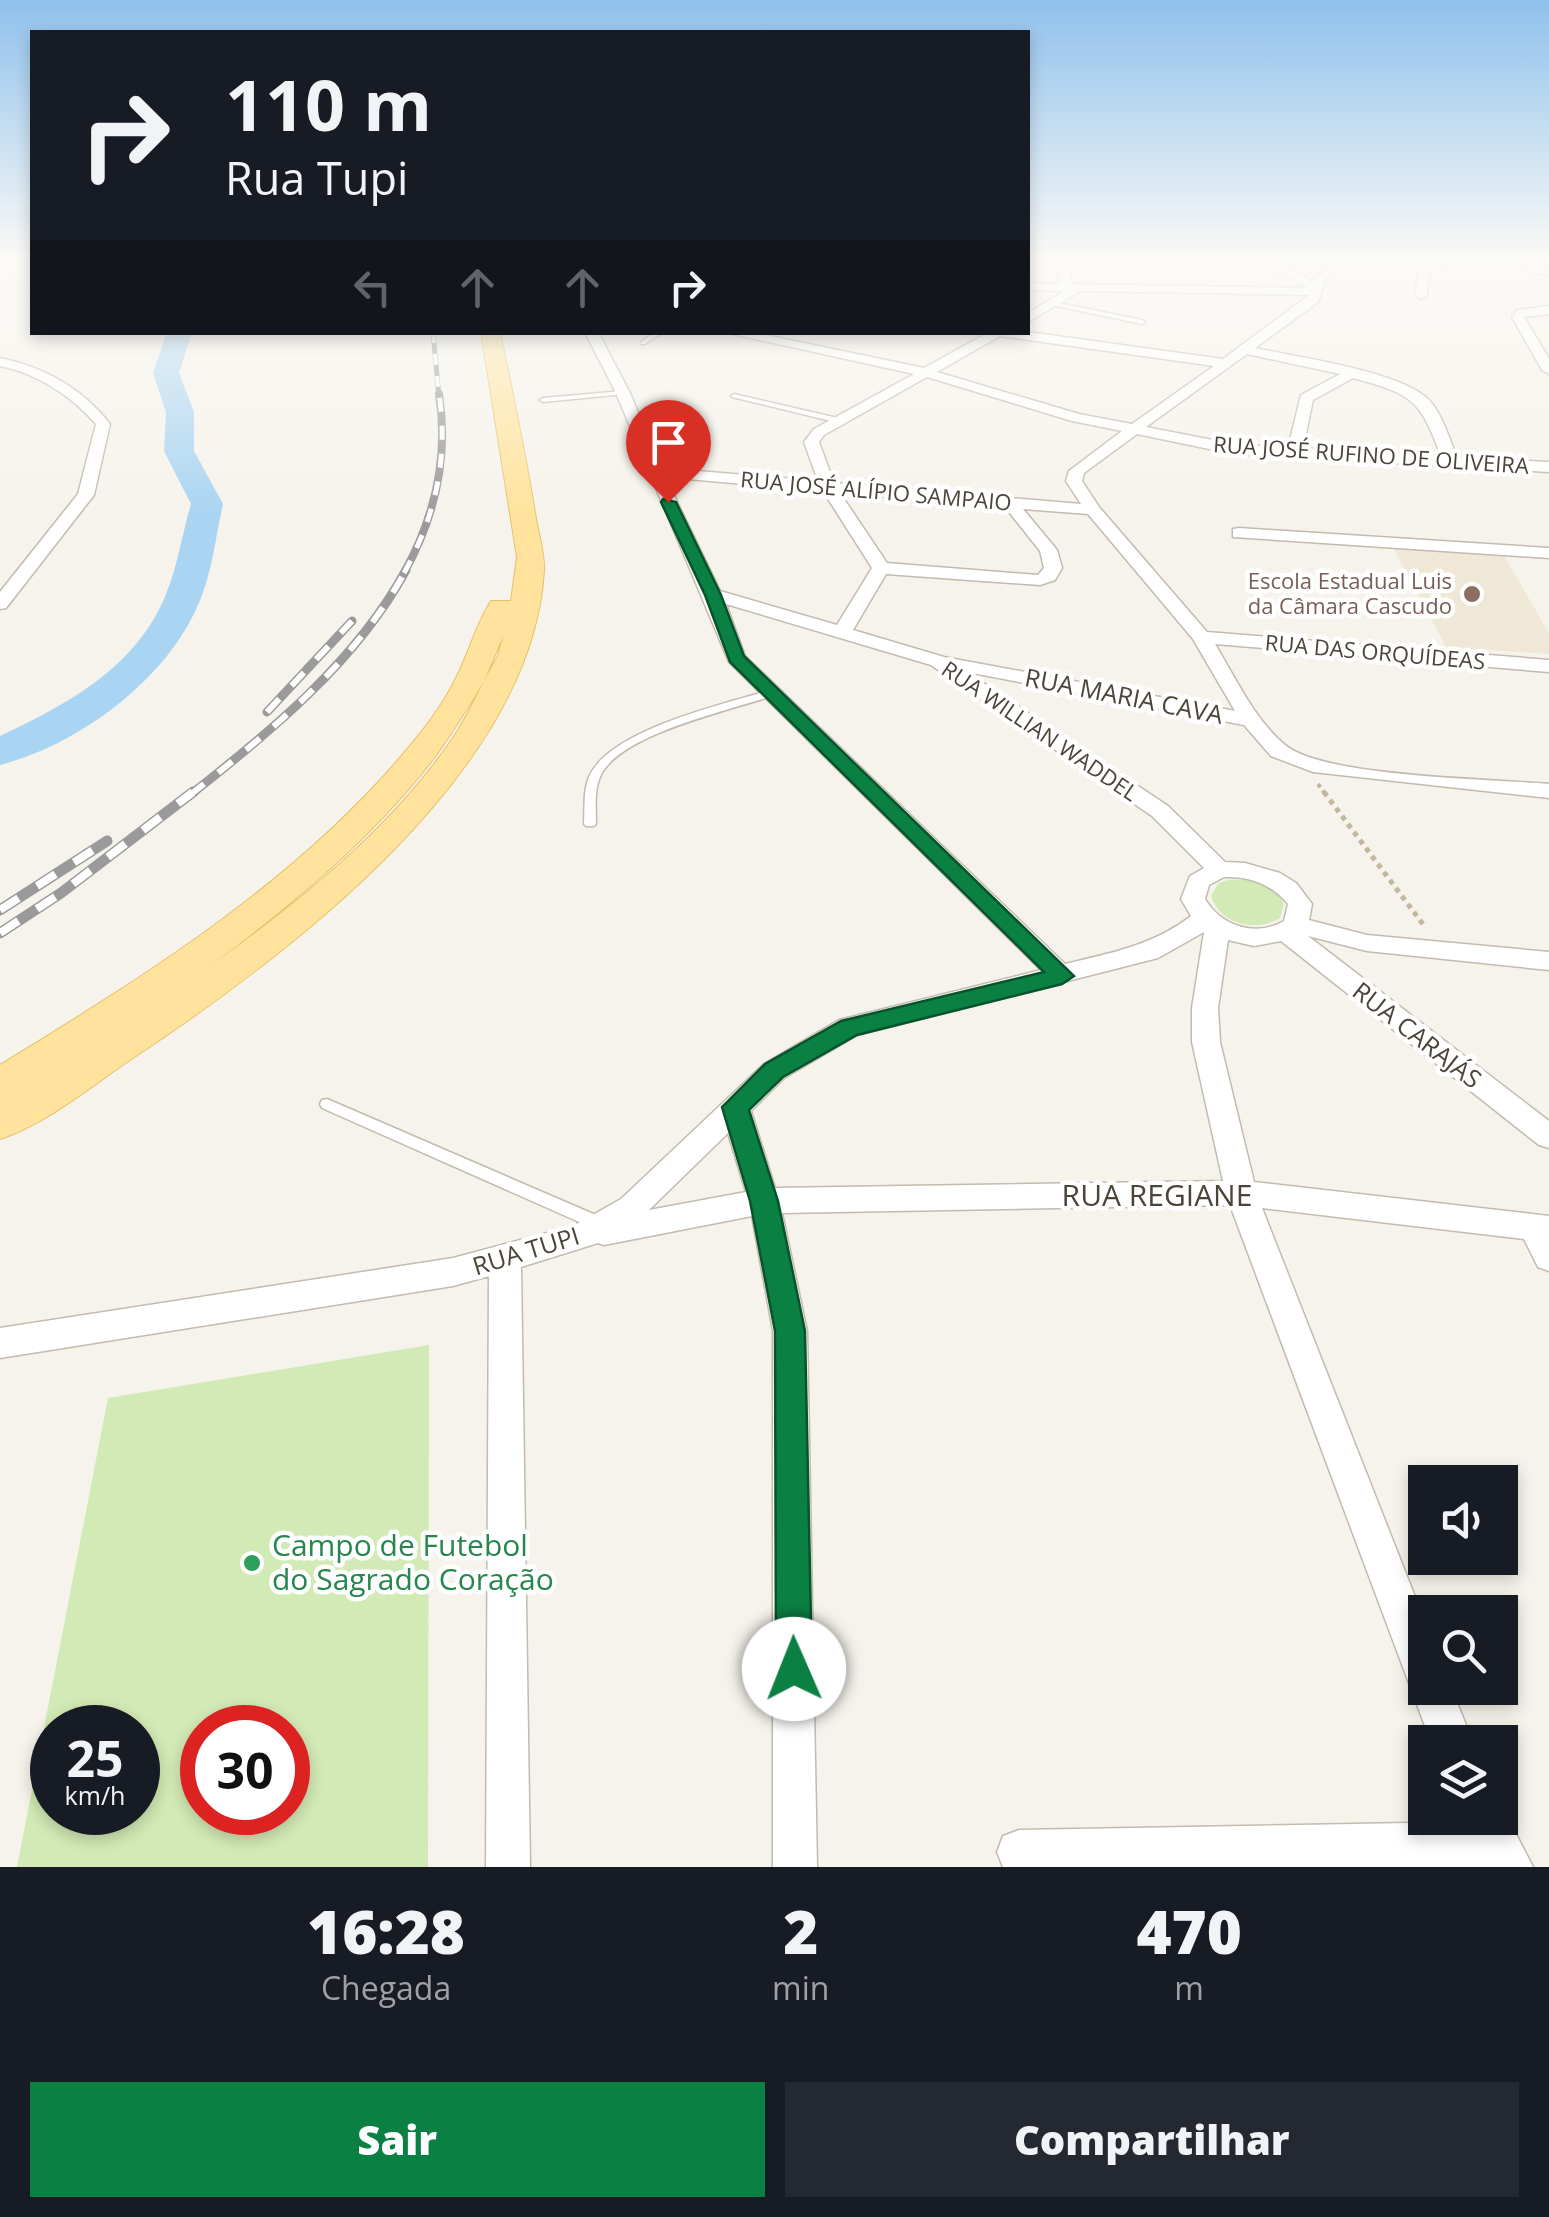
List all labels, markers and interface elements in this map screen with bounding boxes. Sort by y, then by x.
text: 110 m [225,56,432,152]
icon: right [60,70,190,200]
text: Rua Tupi [225,147,408,208]
icon: left [345,260,400,315]
icon: ahead [450,260,505,315]
icon: ahead [555,260,610,315]
icon: right [660,260,715,315]
pin [626,400,711,503]
icon: arrive [641,415,696,470]
street label: RUA JOSÉ RUFINO DE OLIVEIRA [1212,428,1530,480]
street label: RUA JOSÉ ALÍPIO SAMPAIO [739,463,1013,517]
place label: Escola Estadual Luis da Câmara Cascudo [1248,565,1452,620]
marker: Escola Estadual Luis da Câmara Cascudo [1461,583,1483,605]
street label: RUA DAS ORQUÍDEAS [1264,626,1486,676]
street label: RUA WILLIAN WADDEL [936,653,1145,807]
street label: RUA MARIA CAVA [1022,659,1226,731]
street label: RUA CARAJÁS [1346,973,1489,1095]
street label: RUA REGIANE [1062,1174,1252,1215]
street label: RUA TUPI [468,1218,583,1282]
map controls [1408,1465,1518,1835]
button: sound [1408,1465,1518,1575]
place label: Campo de Futebol do Sagrado Coração [272,1524,554,1599]
marker: Campo de Futebol do Sagrado Coração [241,1552,263,1574]
button: search [1408,1595,1518,1705]
position arrow [742,1617,846,1721]
speed limit sign: 30 [180,1705,310,1835]
text: 25 [66,1724,124,1792]
button: layers [1408,1725,1518,1835]
text: km/h [65,1778,125,1812]
text: 16:28 [307,1890,465,1972]
text: 2 [783,1890,818,1972]
text: 470 [1136,1890,1242,1972]
text: Chegada [321,1966,451,2009]
text: min [772,1966,829,2009]
text: m [1174,1966,1204,2009]
button: Sair [30,2082,765,2197]
button: Compartilhar [785,2082,1519,2197]

